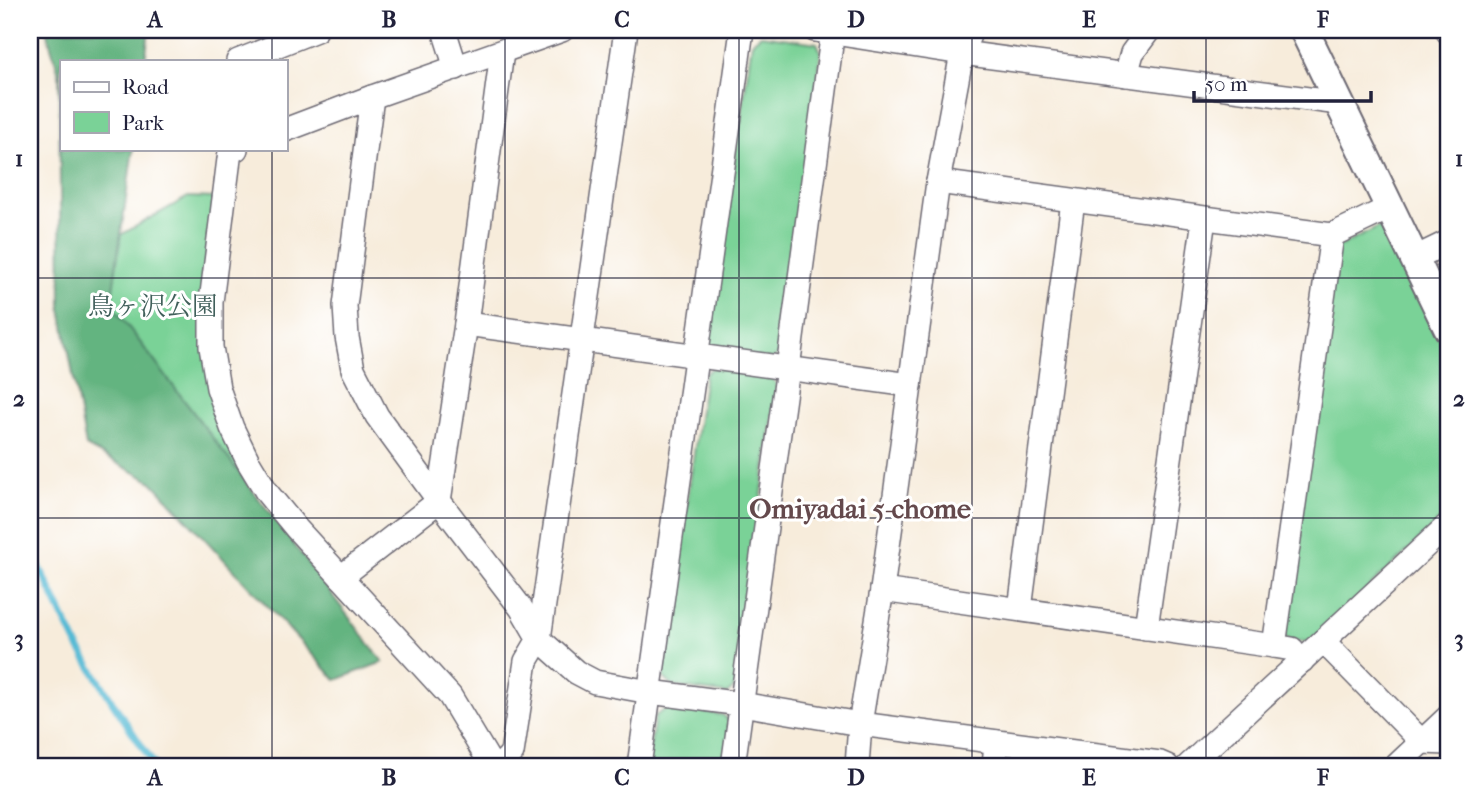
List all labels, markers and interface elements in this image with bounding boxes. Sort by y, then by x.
text: A [146,6,164,33]
text: B [382,6,397,33]
text: C [614,6,630,33]
text: D [847,6,865,33]
text: E [1082,6,1096,33]
text: F [1316,6,1330,33]
legend [60,60,287,150]
scale bar [1194,60,1371,104]
text: 50 m [1205,72,1248,96]
text: Road [122,75,169,99]
text: Park [122,111,164,135]
text: 1 [15,145,23,172]
text: 1 [1455,145,1463,172]
park label: 鳥ヶ沢公園 [88,291,218,322]
text: 2 [13,385,25,412]
text: 2 [1453,385,1465,412]
district label: Omiyadai 5-chome [749,492,971,525]
text: 3 [14,625,24,652]
text: 3 [1454,625,1464,652]
text: A [146,764,164,791]
text: B [382,764,397,791]
text: C [614,764,630,791]
text: D [847,764,865,791]
text: E [1082,764,1096,791]
text: F [1316,764,1330,791]

